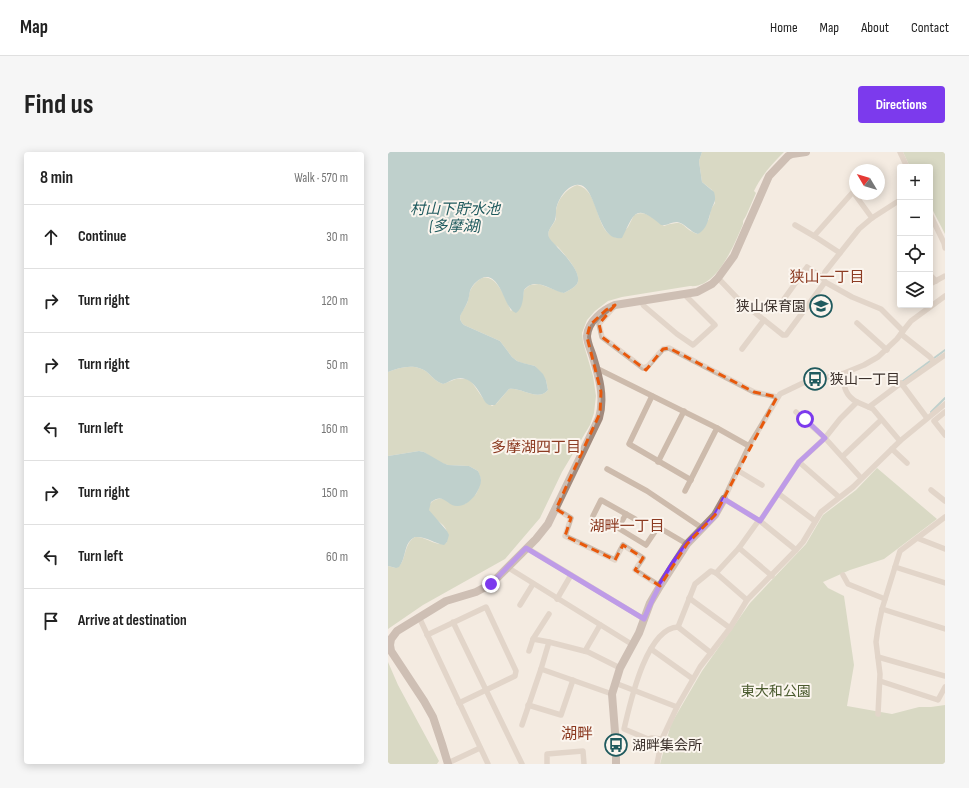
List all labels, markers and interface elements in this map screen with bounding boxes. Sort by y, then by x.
text: Map [20,16,48,39]
text: Home [770,19,798,36]
text: Map [820,19,839,36]
text: About [861,19,889,36]
text: Contact [911,19,949,36]
button: Directions [858,86,945,123]
text: Find us [24,88,93,121]
north arrow [849,164,885,200]
map controls [897,164,933,308]
button: + [897,164,933,200]
text: 8 min [40,168,73,188]
text: Walk · 570 m [294,170,348,186]
water label: 村山下貯水池 (多摩湖) [410,200,502,236]
button: − [897,200,933,236]
icon: ahead [40,226,62,248]
text: Continue [78,227,127,246]
text: 30 m [326,229,348,245]
button: locate [897,236,933,272]
district label: 狭山一丁目 [789,268,865,287]
button: layers [897,272,933,308]
icon: right [40,290,62,312]
text: Turn right [78,291,130,310]
text: 120 m [322,293,348,309]
school or university icon: 狭山保育園 [808,293,834,319]
place label: 狭山保育園 [736,298,806,315]
icon: right [40,354,62,376]
text: Turn right [78,355,130,374]
text: 50 m [327,357,348,373]
bus stop icon: 狭山一丁目 [802,366,828,392]
place label: 狭山一丁目 [830,371,900,388]
route start [796,410,814,428]
icon: left [40,418,62,440]
text: Turn left [78,419,123,438]
text: 160 m [322,421,348,437]
district label: 多摩湖四丁目 [491,438,581,457]
icon: right [40,482,62,504]
text: Turn right [78,483,130,502]
text: 150 m [322,485,348,501]
district label: 湖畔一丁目 [589,517,665,536]
icon: left [40,546,62,568]
text: Turn left [78,547,123,566]
text: 60 m [326,549,348,565]
route end [482,575,500,593]
icon: arrive [40,610,62,632]
text: Arrive at destination [78,611,187,630]
park label: 東大和公園 [741,683,811,700]
district label: 湖畔 [561,725,593,744]
bus stop icon: 湖畔集会所 [603,732,629,758]
place label: 湖畔集会所 [632,737,702,754]

